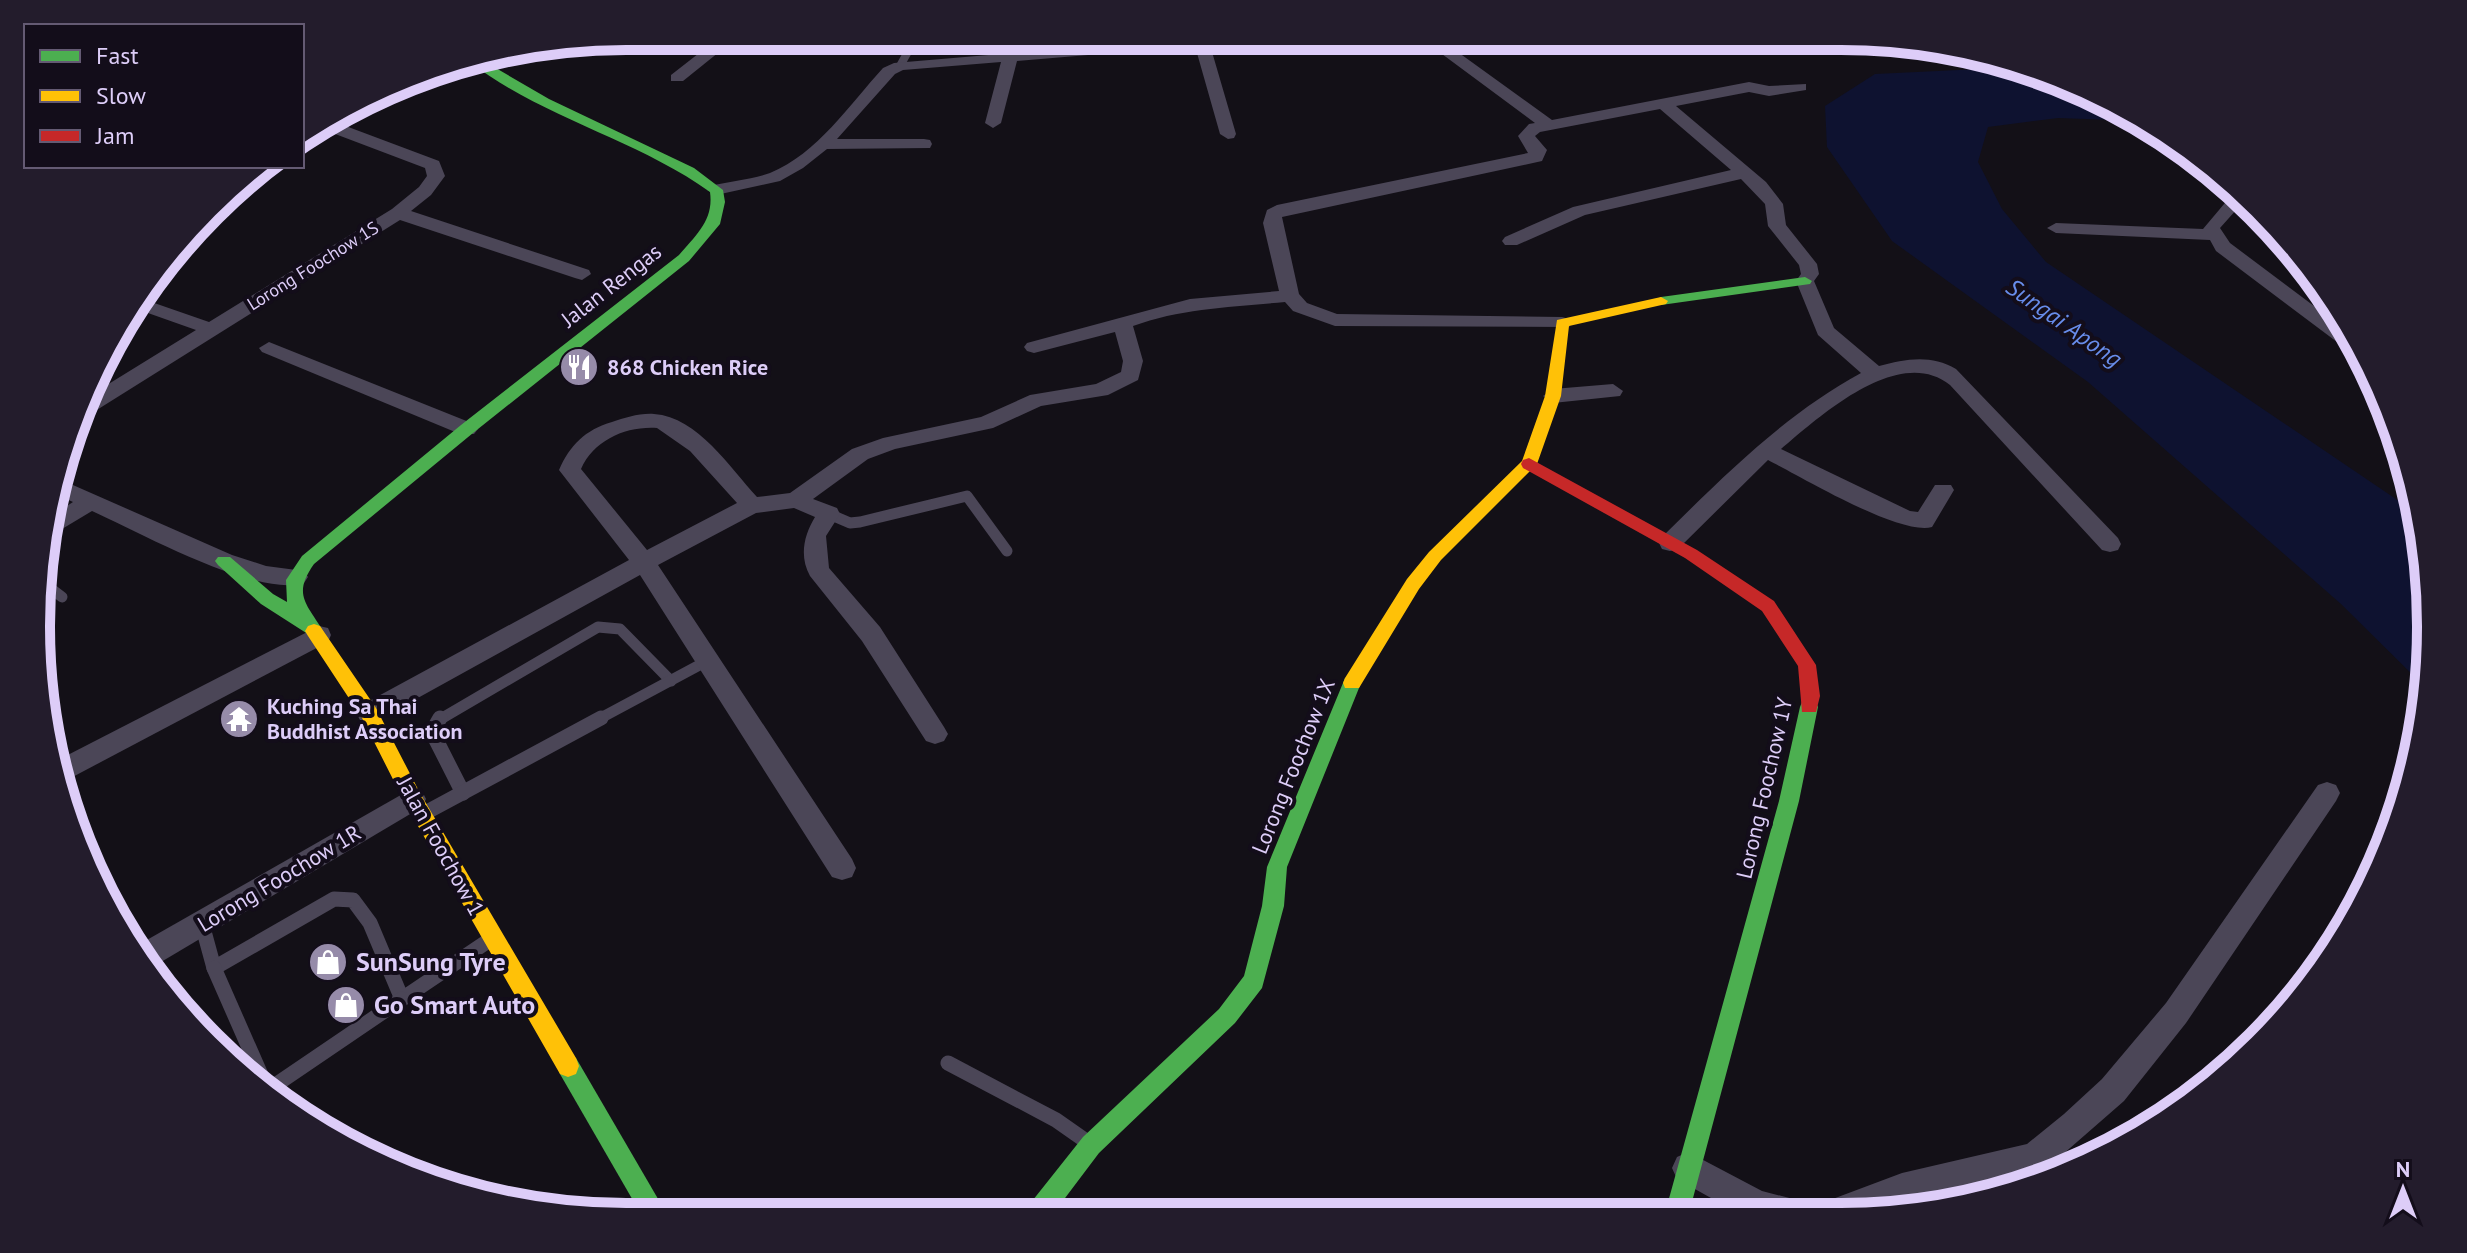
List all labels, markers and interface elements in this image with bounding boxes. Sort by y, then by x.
legend [24,24,304,168]
text: Fast [96,40,139,71]
text: Slow [96,80,146,111]
text: Jam [95,120,134,151]
street label: Lorong Foochow 1S [243,216,383,315]
street label: Jalan Rengas [554,237,667,334]
water label: Sungai Apong [2000,271,2128,374]
restaurant icon: 868 Chicken Rice [558,346,600,388]
place label: 868 Chicken Rice [607,353,768,381]
street label: Lorong Foochow 1X [1245,674,1341,858]
place label: Kuching Sa Thai Buddhist Association [267,692,463,745]
street label: Lorong Foochow 1Y [1730,694,1799,881]
temple icon: Kuching Sa Thai Buddhist Association [218,698,260,740]
street label: Jalan Foochow 1 [391,771,491,920]
street label: Lorong Foochow 1R [192,818,366,938]
shop icon: SunSung Tyre [307,941,349,983]
place label: SunSung Tyre [356,945,506,978]
shop icon: Go Smart Auto [325,984,367,1026]
place label: Go Smart Auto [374,988,535,1021]
north arrow [2363,1149,2443,1229]
text: N [2396,1155,2410,1183]

